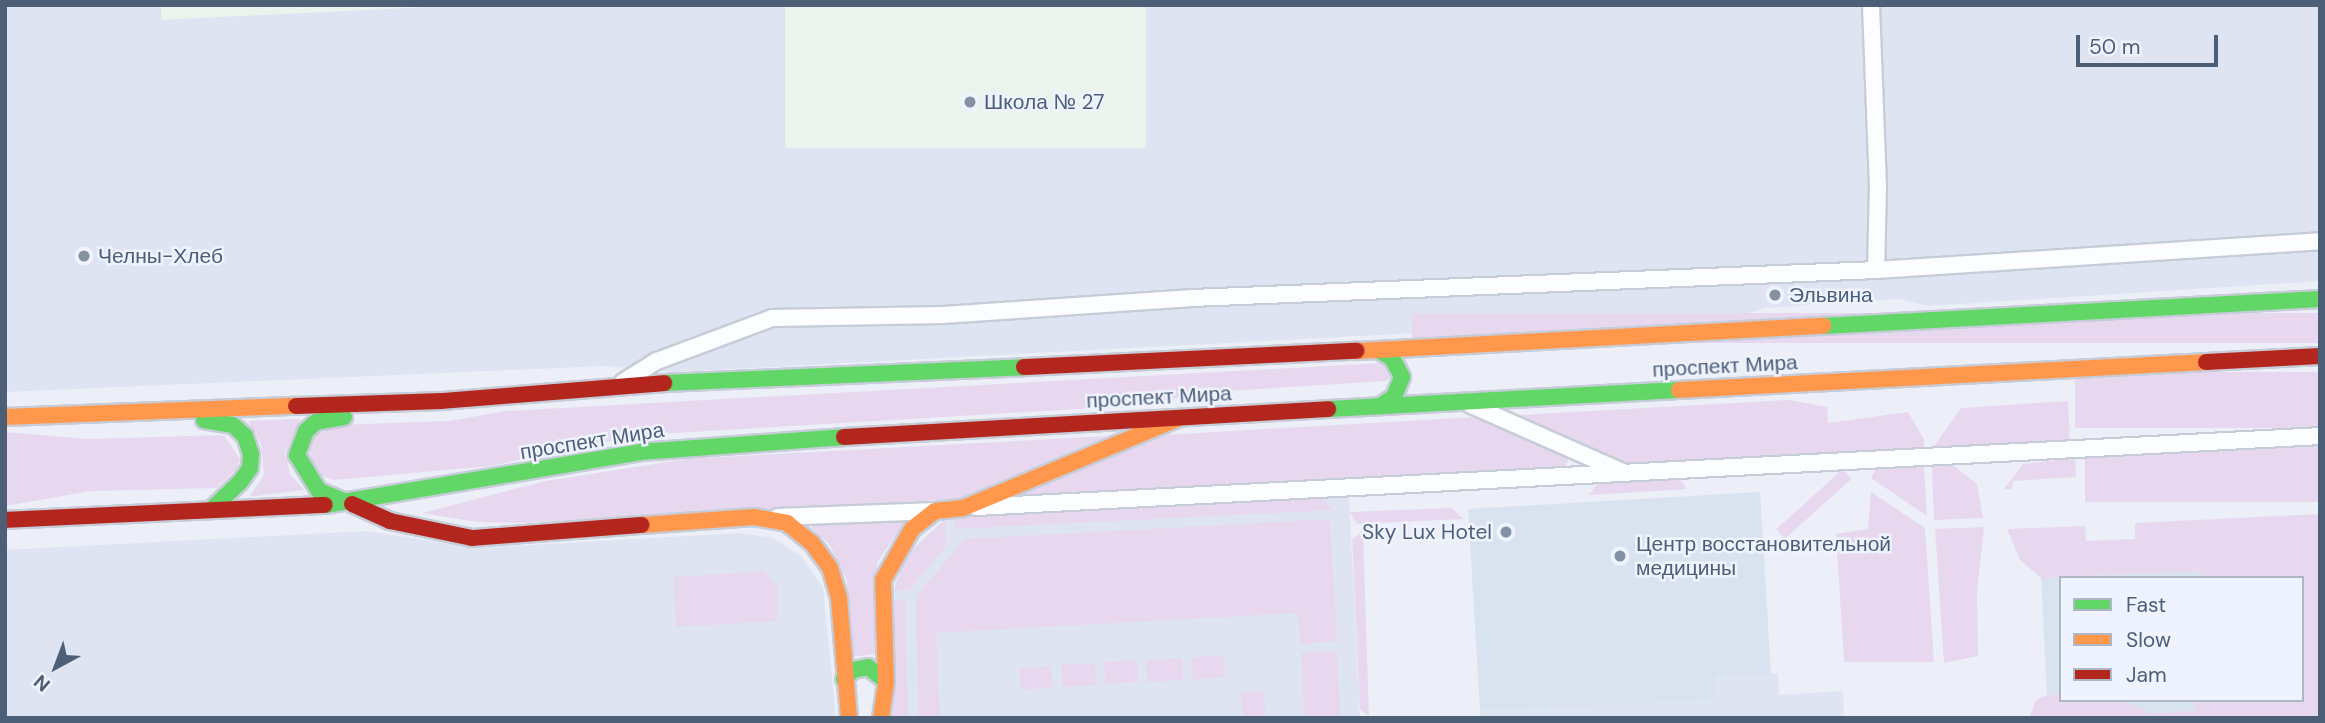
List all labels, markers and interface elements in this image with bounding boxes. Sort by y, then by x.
scale bar [2080,21,2222,65]
text: 50 m [2089,33,2140,61]
place label: Школа № 27 [984,89,1104,115]
marker: Школа № 27 [962,94,978,110]
place label: Челны-Хлеб [98,243,223,269]
marker: Челны-Хлеб [76,248,92,264]
place label: Эльвина [1789,282,1873,308]
marker: Эльвина [1767,287,1783,303]
street label: проспект Мира [1652,350,1798,382]
street label: проспект Мира [1086,381,1232,413]
street label: проспект Мира [518,417,666,465]
place label: Sky Lux Hotel [1362,519,1492,545]
marker: Sky Lux Hotel [1498,524,1514,540]
place label: Центр восстановительной медицины [1636,531,1891,581]
marker: Центр восстановительной медицины [1610,546,1630,566]
legend [2059,576,2304,702]
text: Fast [2126,591,2166,619]
text: Slow [2126,626,2171,654]
north arrow [21,632,91,702]
text: Jam [2126,661,2167,689]
text: N [28,669,55,697]

